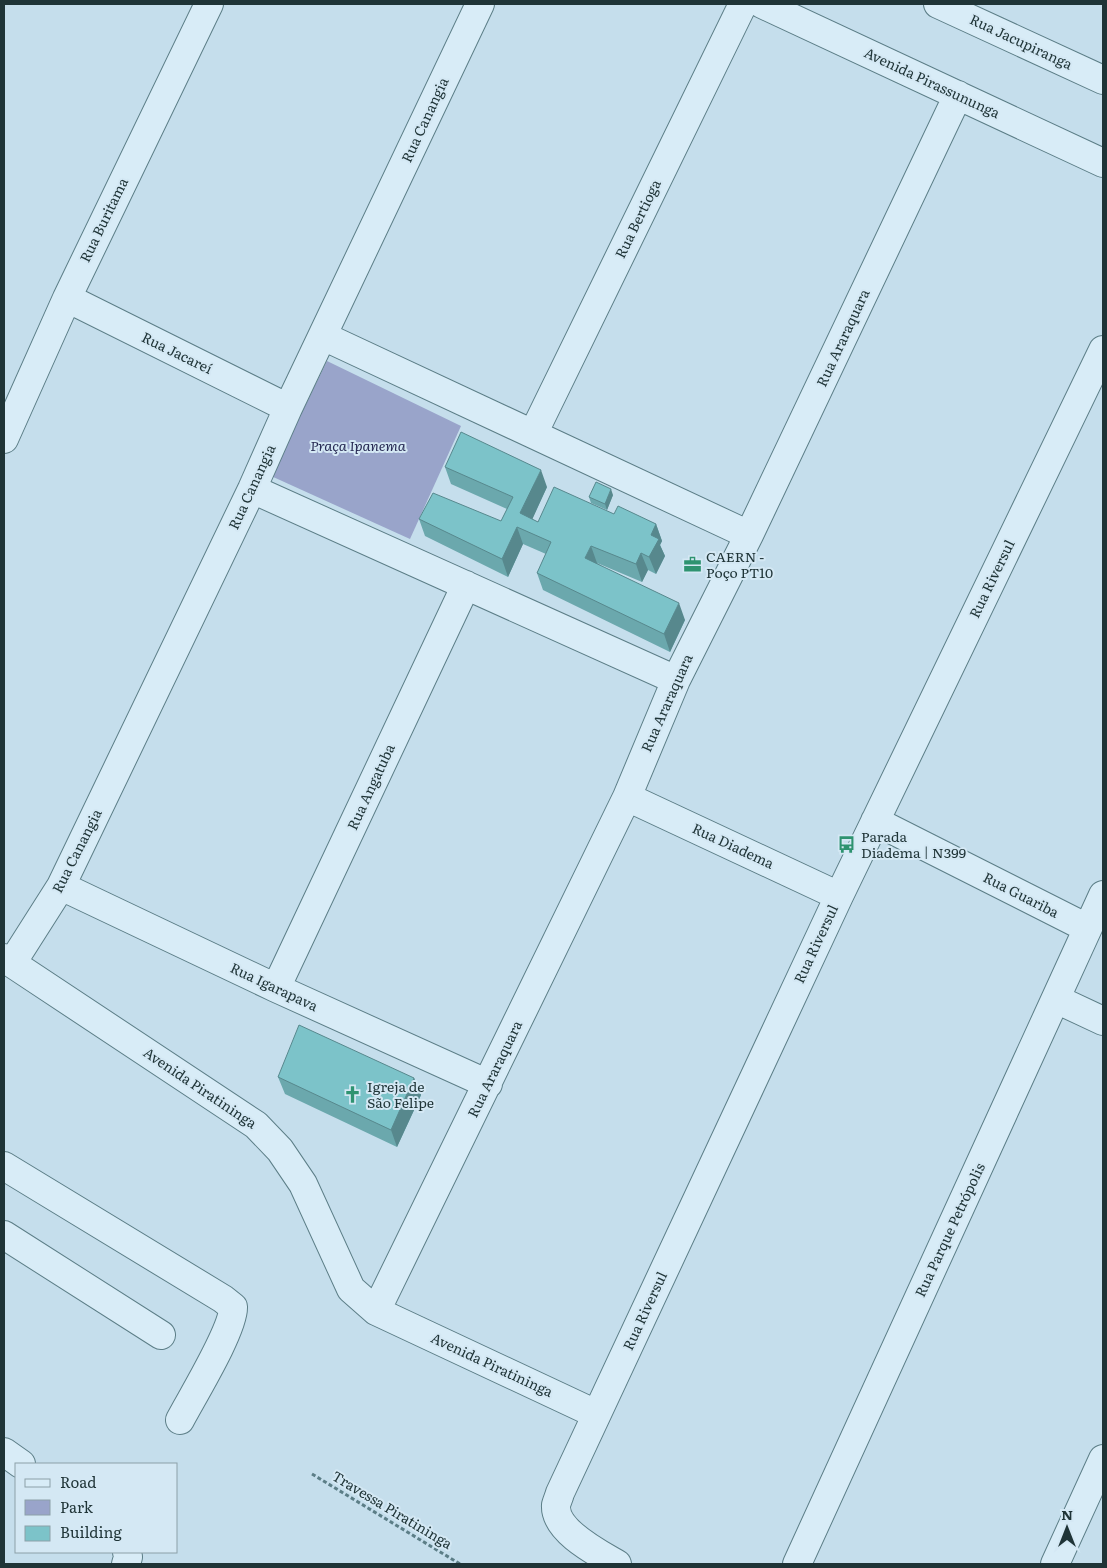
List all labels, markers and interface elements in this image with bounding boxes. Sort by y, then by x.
street label: Rua Jacupiranga [967,9,1076,74]
street label: Avenida Pirassununga [861,42,1004,123]
street label: Rua Canangia [396,73,453,165]
street label: Rua Buritama [74,174,132,265]
street label: Rua Bertioga [609,175,665,261]
street label: Rua Araraquara [811,285,874,390]
street label: Rua Jacareí [139,326,216,378]
park label: Praça Ipanema [310,435,406,455]
street label: Rua Canangia [223,440,280,532]
street label: Rua Riversul [964,536,1019,621]
place label: CAERN - Poço PT10 [706,546,773,582]
office icon: CAERN - Poço PT10 [682,555,702,575]
street label: Rua Araraquara [635,650,697,755]
street label: Rua Angatuba [341,740,399,833]
street label: Rua Canangia [46,805,106,896]
street label: Rua Diadema [689,817,778,873]
place label: Parada Diadema | N399 [861,826,966,862]
bus stop icon: Parada Diadema | N399 [837,835,857,855]
street label: Rua Guariba [980,866,1063,922]
street label: Rua Riversul [788,901,842,986]
street label: Rua Igarapava [227,957,322,1015]
street label: Rua Araraquara [462,1016,526,1120]
street label: Avenida Piratininga [140,1042,261,1133]
place label: Igreja de São Felipe [367,1076,434,1112]
church icon: Igreja de São Felipe [343,1085,363,1105]
street label: Rua Parque Petrópolis [909,1159,989,1300]
street label: Rua Riversul [617,1268,671,1353]
street label: Avenida Piratininga [428,1327,557,1401]
legend [15,1463,178,1553]
street label: Travessa Piratininga [329,1465,457,1553]
text: Road [60,1470,96,1493]
text: Park [60,1495,94,1518]
north arrow [1042,1503,1092,1553]
text: N [1061,1504,1073,1524]
text: Building [60,1520,122,1543]

